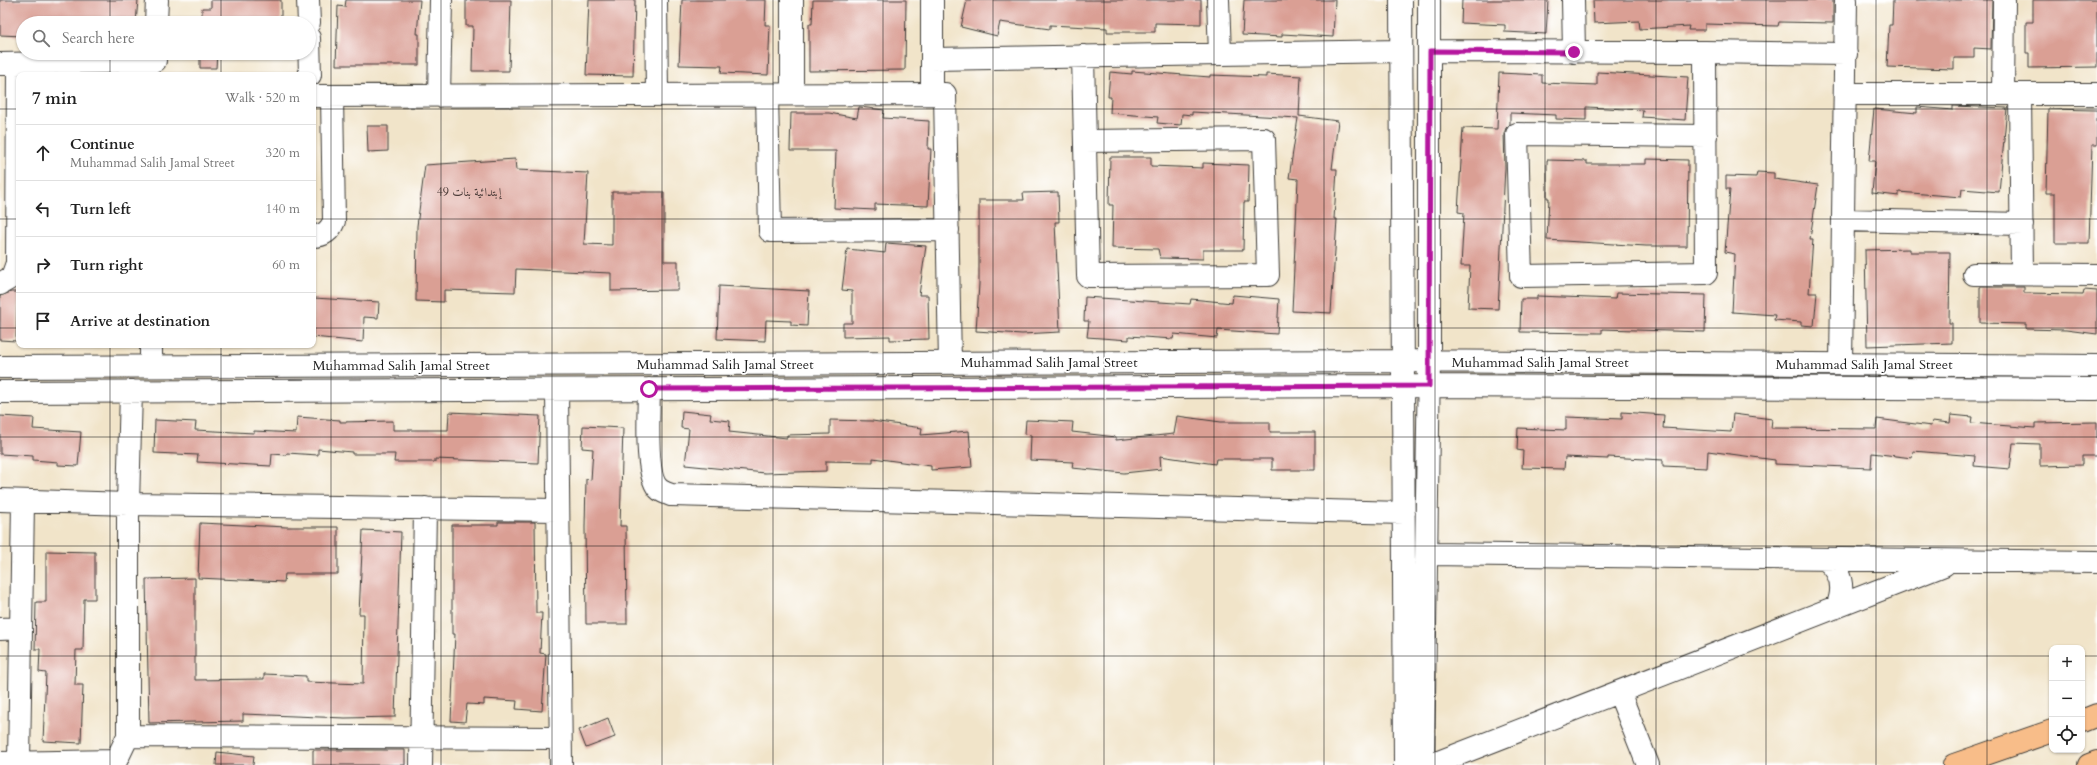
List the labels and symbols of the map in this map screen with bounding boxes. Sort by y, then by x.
route end [1565,43,1583,61]
house number: 49 إبتدائية بنات [437,184,503,200]
street label: Muhammad Salih Jamal Street [960,353,1138,372]
street label: Muhammad Salih Jamal Street [1451,353,1629,372]
street label: Muhammad Salih Jamal Street [636,355,814,374]
street label: Muhammad Salih Jamal Street [1775,355,1953,374]
street label: Muhammad Salih Jamal Street [312,356,490,375]
route start [640,380,658,398]

